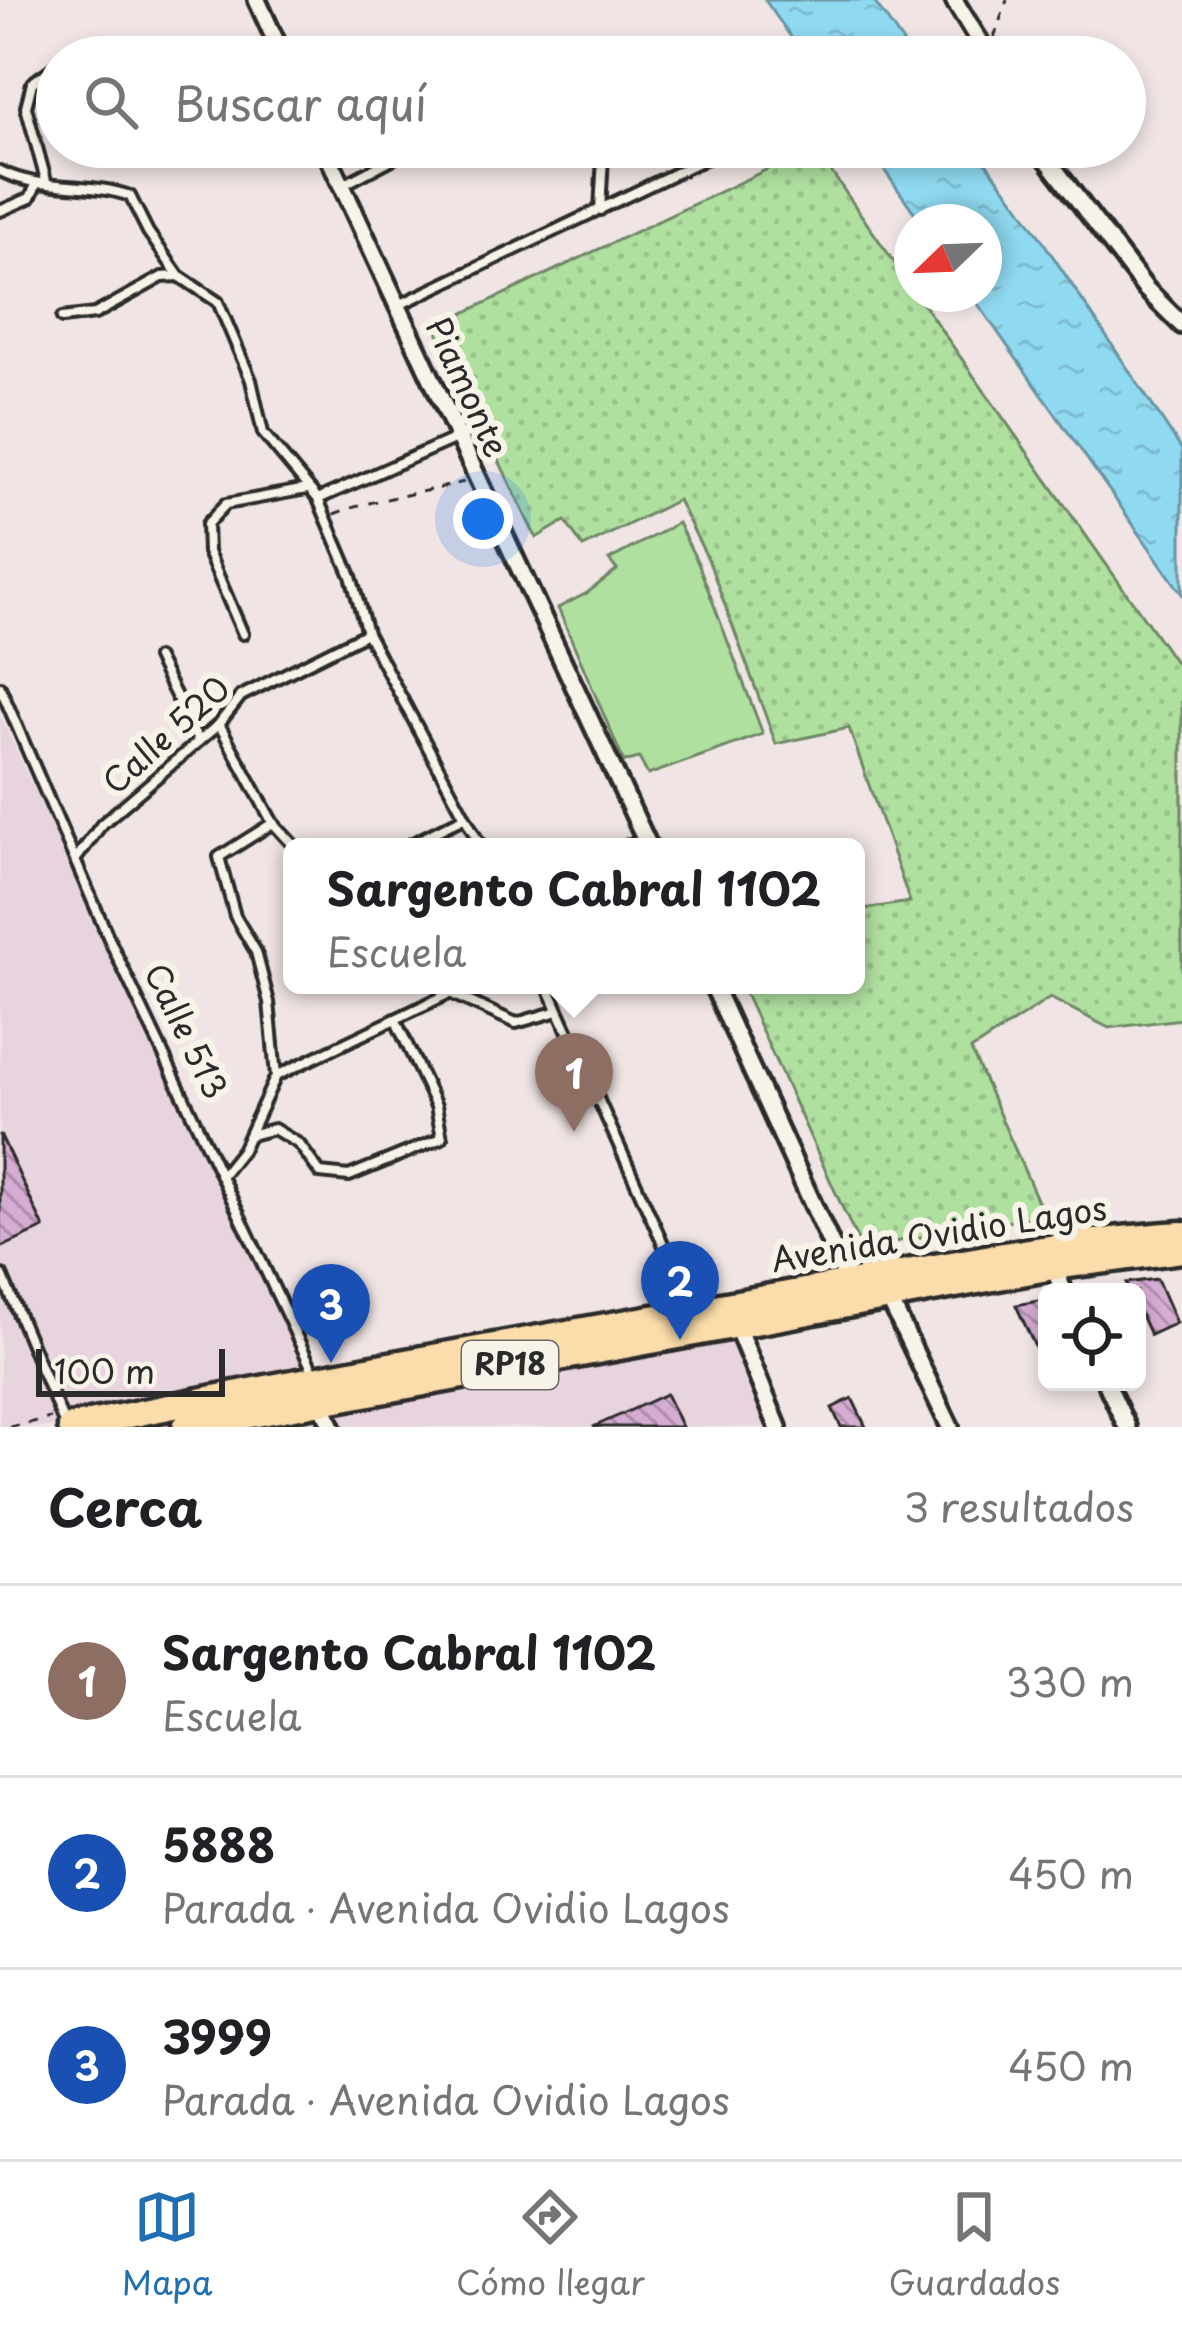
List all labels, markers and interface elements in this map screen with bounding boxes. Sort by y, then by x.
search box [36,36,1146,168]
text: Buscar aquí [174,68,427,136]
icon: search [78,69,144,135]
north arrow [894,204,1002,312]
street label: Piamonte [415,308,523,464]
your location [453,489,513,549]
street label: Calle 520 [90,663,239,804]
popup [283,838,865,994]
text: Sargento Cabral 1102 [327,853,821,921]
text: Escuela [327,921,466,980]
street label: Calle 513 [133,954,242,1106]
pin: 1 [535,1033,613,1132]
street label: Avenida Ovidio Lagos [767,1181,1110,1283]
pin: 2 [641,1241,719,1340]
pin: 3 [292,1264,370,1363]
map controls [1038,1283,1146,1391]
button: locate [1038,1283,1146,1391]
road number: RP18 [462,1341,558,1389]
scale bar [36,1343,225,1396]
text: 100 m [54,1345,155,1395]
text: Cerca [48,1467,202,1544]
text: 3 resultados [904,1476,1134,1535]
text: Sargento Cabral 1102 [162,1617,656,1685]
text: 1 [78,1651,96,1710]
text: 330 m [1006,1651,1134,1710]
text: Escuela [162,1685,301,1744]
text: 5888 [162,1809,275,1877]
text: 2 [73,1843,101,1902]
text: 450 m [1008,1843,1134,1902]
text: Parada · Avenida Ovidio Lagos [162,1877,730,1936]
text: 3999 [162,2001,272,2069]
text: 3 [74,2035,100,2094]
text: 450 m [1008,2035,1134,2094]
text: Parada · Avenida Ovidio Lagos [162,2069,730,2128]
tab: Mapa [122,2184,213,2306]
tab: Cómo llegar [456,2184,645,2306]
tab: Guardados [888,2184,1060,2306]

